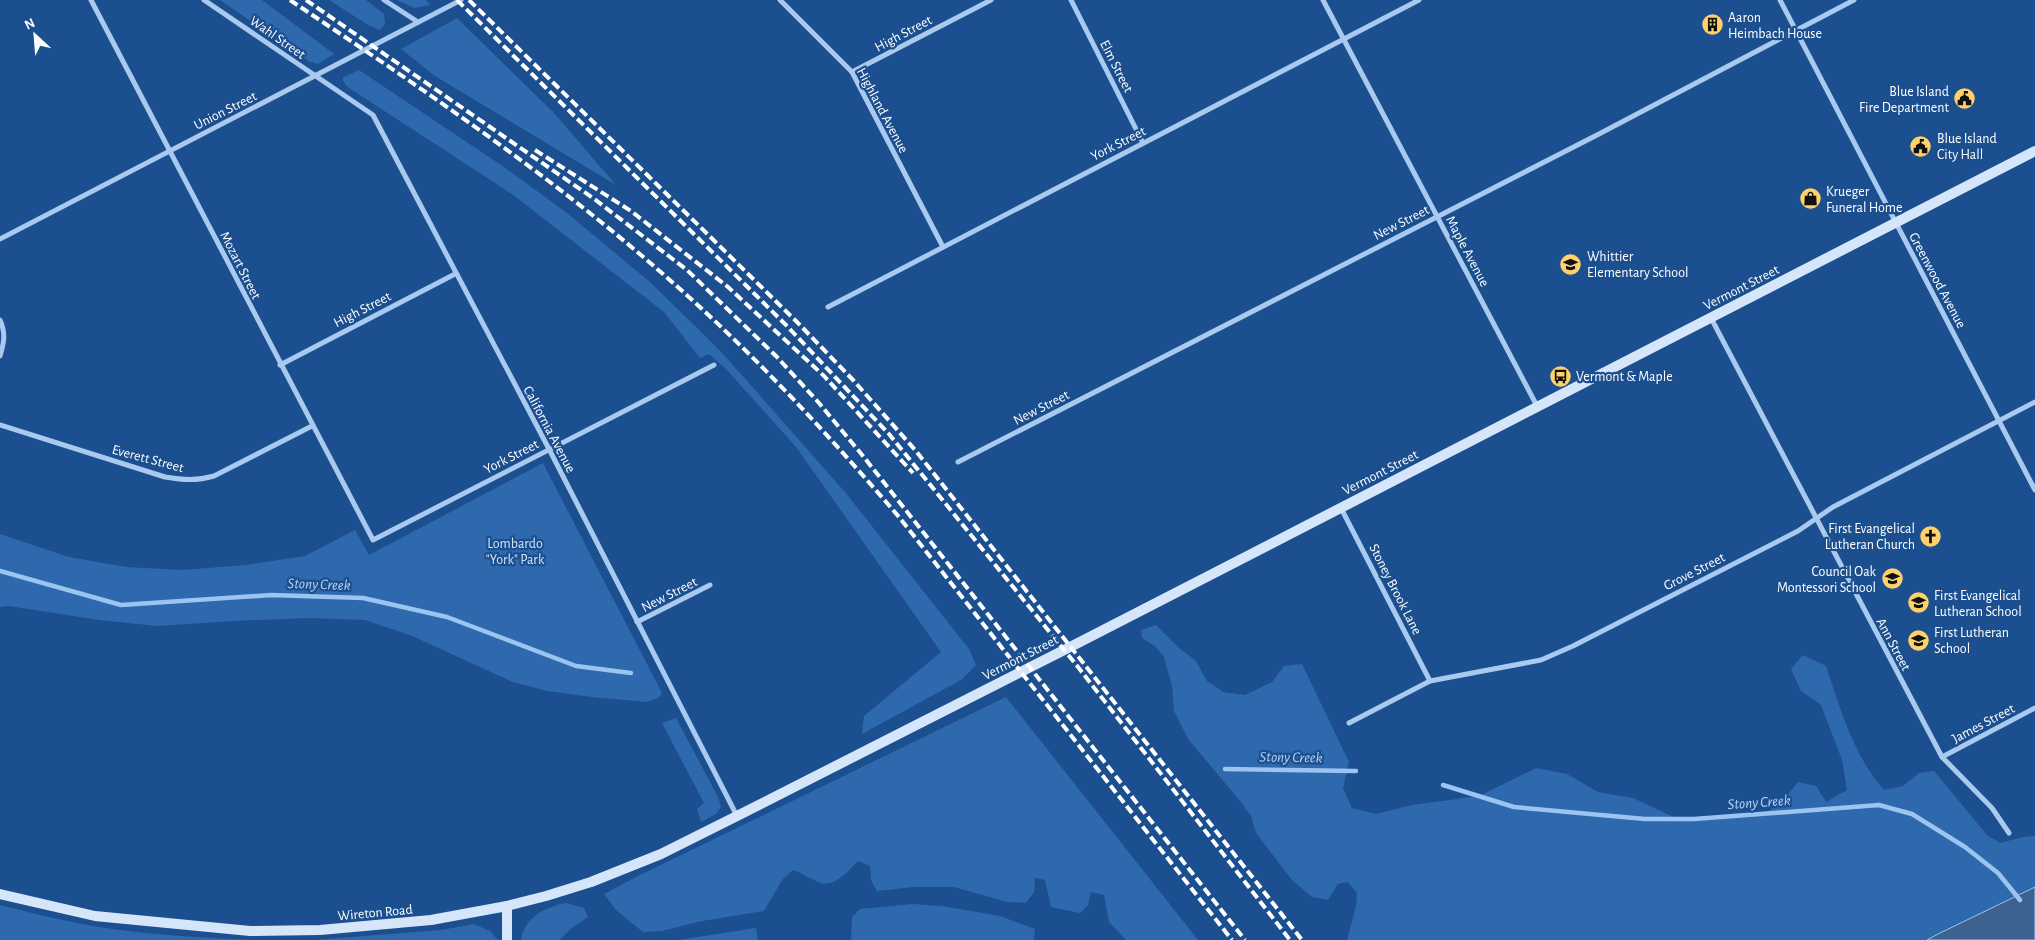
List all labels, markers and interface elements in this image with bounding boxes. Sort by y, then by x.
north arrow [10,10,60,60]
place label: Aaron Heimbach House [1728,11,1822,41]
street label: High Street [873,13,935,55]
building icon: Aaron Heimbach House [1700,13,1724,37]
street label: Wahl Street [247,14,308,62]
text: N [22,16,37,33]
street label: Elm Street [1097,38,1135,95]
street label: Highland Avenue [854,65,910,155]
place label: Blue Island Fire Department [1859,85,1950,115]
public building icon: Blue Island Fire Department [1953,87,1977,111]
street label: Union Street [192,89,260,133]
street label: York Street [1089,124,1149,164]
place label: Blue Island City Hall [1937,132,1997,162]
public building icon: Blue Island City Hall [1909,134,1933,158]
place label: Krueger Funeral Home [1826,185,1902,215]
shop icon: Krueger Funeral Home [1798,187,1822,211]
street label: New Street [1371,203,1432,243]
street label: Maple Avenue [1443,214,1492,289]
street label: Mozart Street [217,229,263,302]
street label: Greenwood Avenue [1906,230,1968,330]
place label: Whittier Elementary School [1587,250,1689,280]
school or university icon: Whittier Elementary School [1559,252,1583,276]
street label: Vermont Street [1701,263,1782,313]
street label: High Street [332,289,394,330]
bus stop icon: Vermont & Maple [1548,364,1572,388]
place label: Vermont & Maple [1576,370,1673,384]
street label: California Avenue [520,384,578,475]
street label: New Street [1011,388,1072,428]
street label: York Street [482,437,542,477]
street label: Everett Street [110,443,186,475]
street label: Vermont Street [1340,448,1421,498]
place label: First Evangelical Lutheran Church [1825,522,1915,552]
church icon: First Evangelical Lutheran Church [1919,524,1943,548]
park label: Lombardo "York" Park [486,537,545,567]
street label: Stoney Brook Lane [1366,542,1424,637]
street label: Grove Street [1662,550,1728,593]
place label: Council Oak Montessori School [1777,565,1877,595]
school or university icon: Council Oak Montessori School [1880,567,1904,591]
street label: New Street [639,575,700,615]
water label: Stony Creek [287,576,351,593]
place label: First Evangelical Lutheran School [1934,589,2022,619]
school or university icon: First Evangelical Lutheran School [1906,591,1930,615]
street label: Ann Street [1873,616,1913,674]
place label: First Lutheran School [1934,626,2009,656]
school or university icon: First Lutheran School [1906,628,1930,652]
street label: Vermont Street [980,633,1061,683]
street label: James Street [1950,701,2017,746]
water label: Stony Creek [1259,749,1323,766]
water label: Stony Creek [1727,793,1791,812]
street label: Wireton Road [337,903,413,923]

